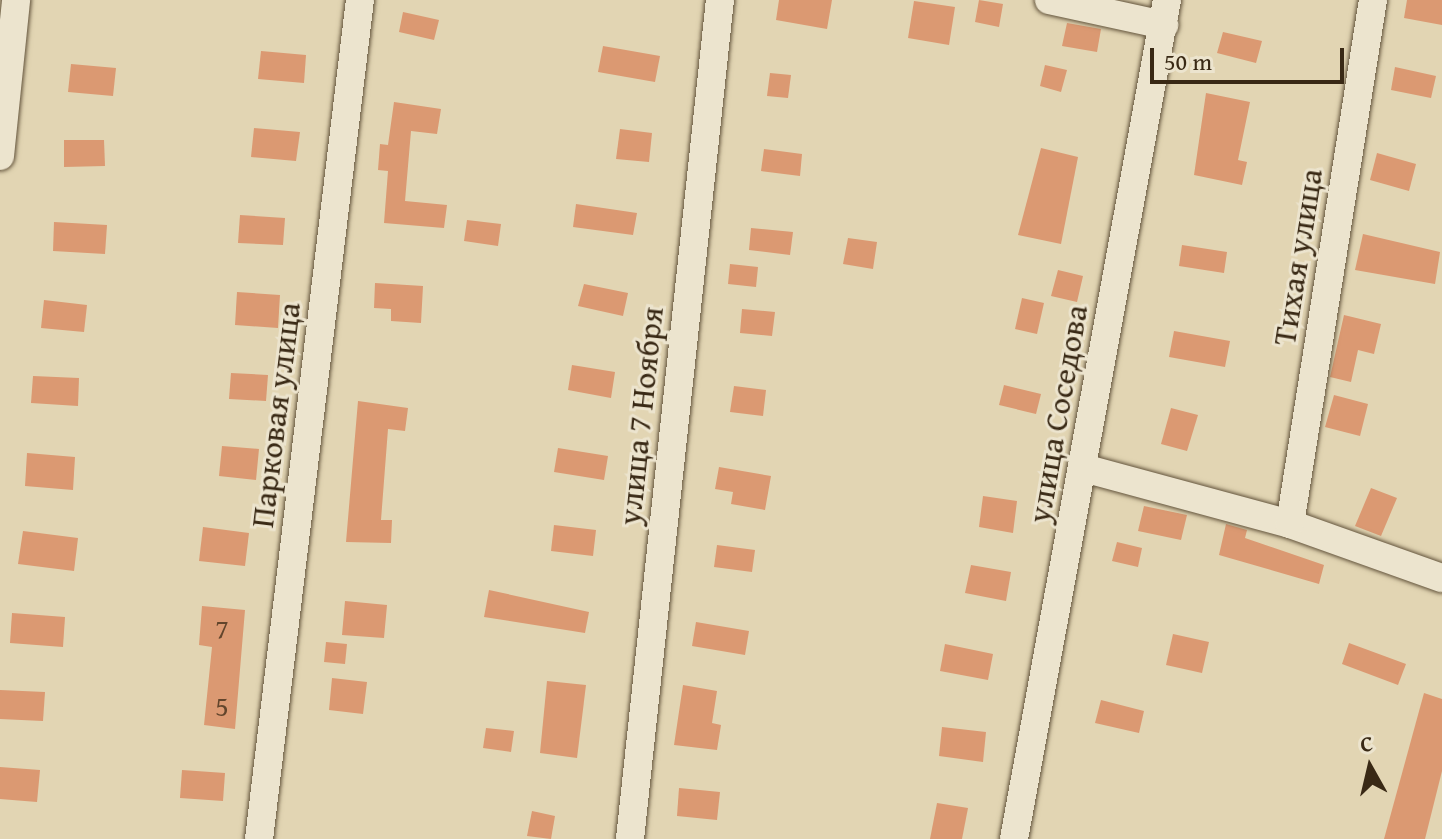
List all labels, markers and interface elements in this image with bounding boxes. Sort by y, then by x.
scale bar [1154,32,1348,82]
text: 50 m [1164,44,1212,79]
street label: Тихая улица [1265,166,1331,348]
street label: Парковая улица [243,300,309,530]
street label: улица Соседова [1020,302,1096,526]
street label: улица 7 Ноября [610,305,672,527]
house number: 7 [215,611,229,645]
house number: 5 [215,689,229,723]
north arrow [1330,727,1410,807]
text: С [1358,727,1375,760]

